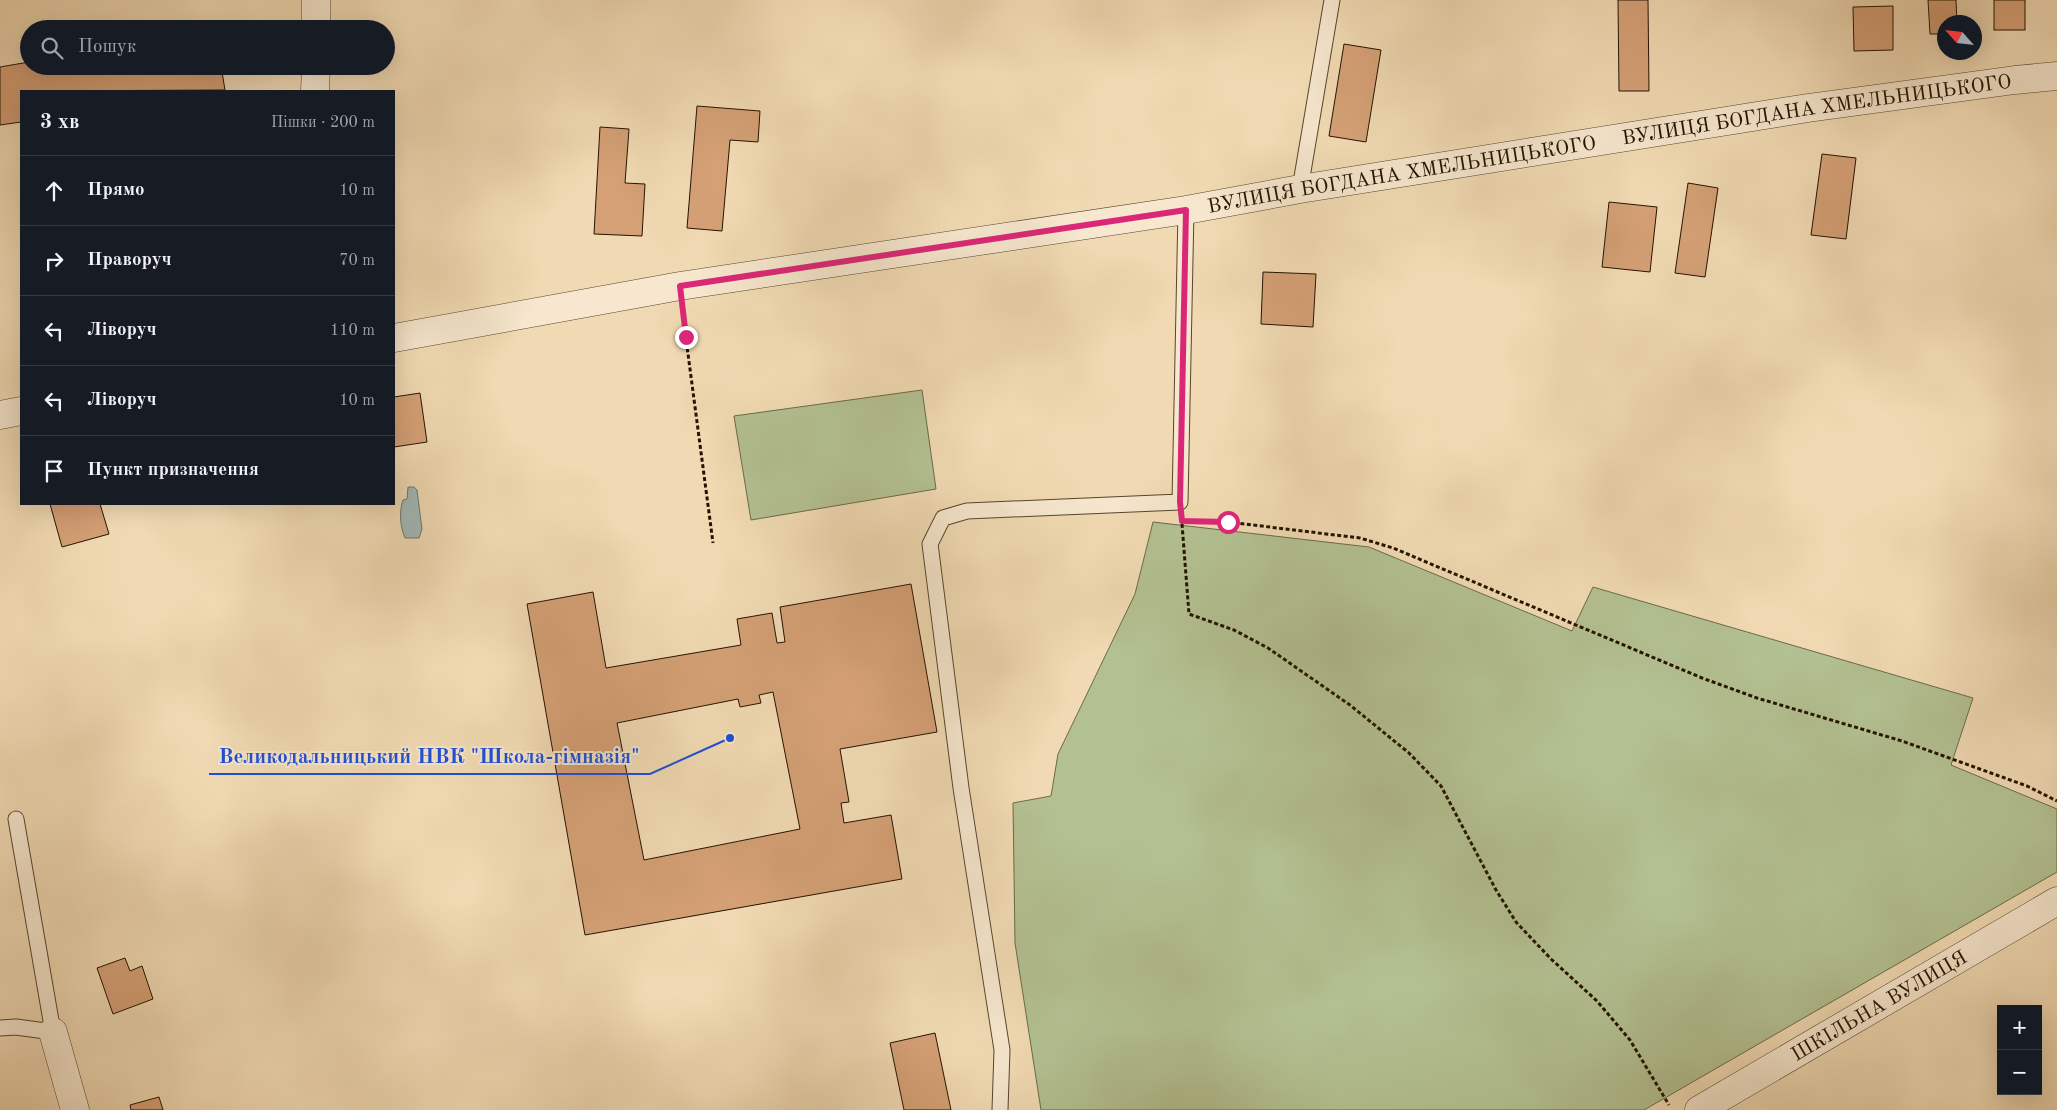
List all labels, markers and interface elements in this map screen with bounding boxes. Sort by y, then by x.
north arrow [1937,15,1982,60]
search box [20,20,395,75]
icon: search [38,34,66,62]
text: Пошук [78,38,136,57]
street label: ВУЛИЦЯ БОГДАНА ХМЕЛЬНИЦЬКОГО [1621,73,2013,150]
text: 3 хв [40,112,79,133]
text: Пішки · 200 m [271,115,375,131]
street label: ВУЛИЦЯ БОГДАНА ХМЕЛЬНИЦЬКОГО [1206,134,1598,218]
icon: ahead [40,177,68,205]
text: Прямо [87,181,145,200]
text: 10 m [339,183,375,199]
icon: right [40,247,68,275]
text: Праворуч [87,251,172,270]
text: 70 m [339,253,375,269]
icon: left [40,317,68,345]
text: Ліворуч [87,321,157,340]
text: 110 m [330,323,375,339]
route end [675,326,698,349]
icon: left [40,387,68,415]
text: Ліворуч [87,391,157,410]
text: 10 m [339,393,375,409]
icon: arrive [40,457,68,485]
text: Пункт призначення [87,461,259,480]
route start [1217,511,1240,534]
callout: Великодальницький НВК "Школа-гімназія" [209,738,650,774]
text: Великодальницький НВК "Школа-гімназія" [219,747,640,768]
street label: ШКІЛЬНА ВУЛИЦЯ [1788,948,1971,1066]
map controls [1997,1005,2042,1095]
button: + [1997,1005,2042,1050]
button: − [1997,1050,2042,1095]

